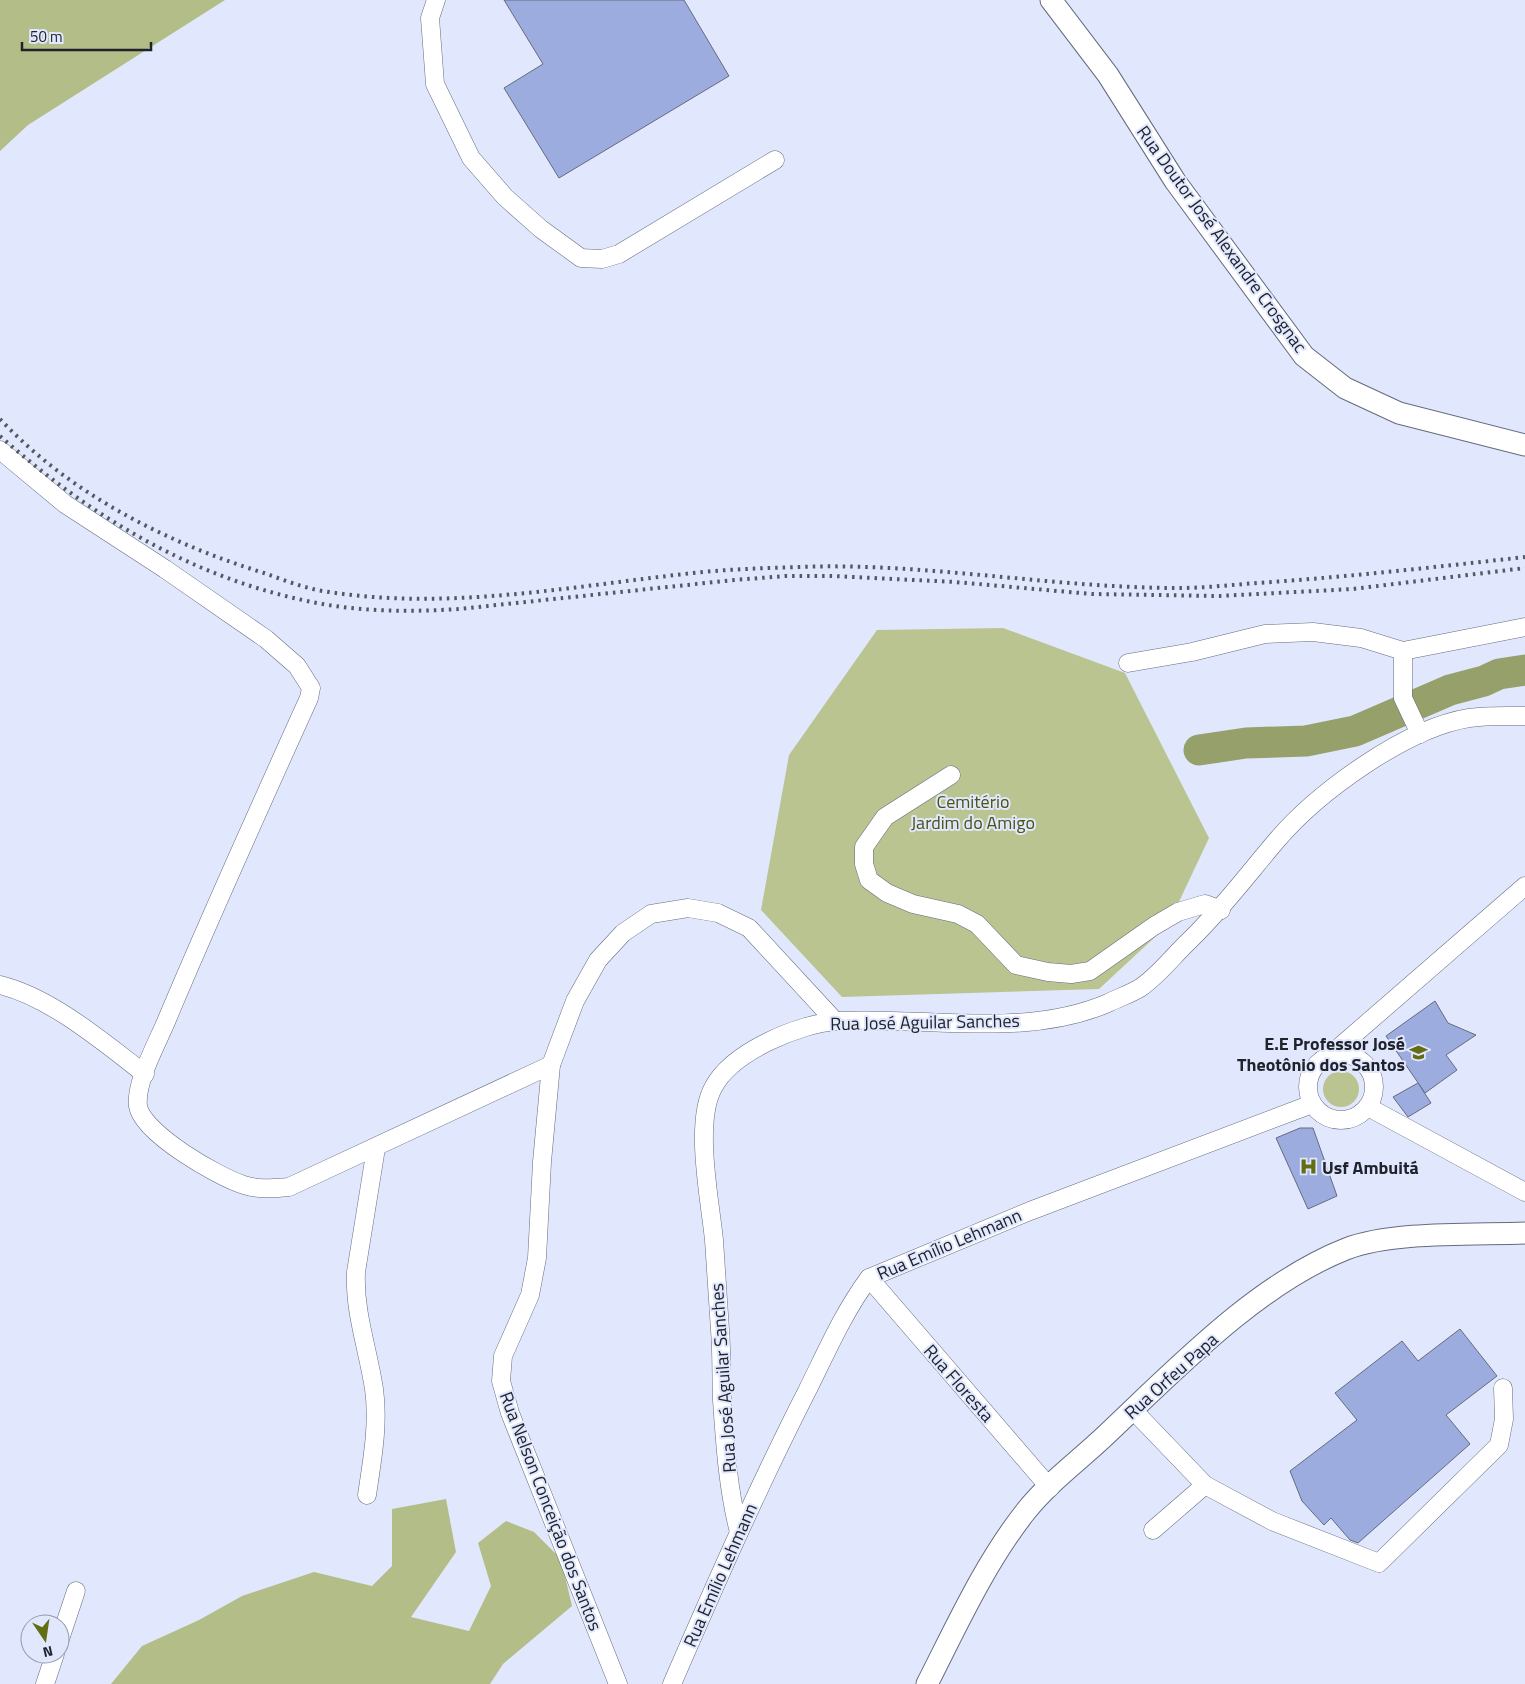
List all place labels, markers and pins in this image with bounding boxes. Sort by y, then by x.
place label: E.E Professor José Theotônio dos Santos [1237,1030,1405,1078]
school or university icon: E.E Professor José Theotônio dos Santos [1409,1043,1429,1063]
place label: Usf Ambuitá [1322,1154,1419,1181]
hospital icon: Usf Ambuitá [1298,1157,1318,1177]

